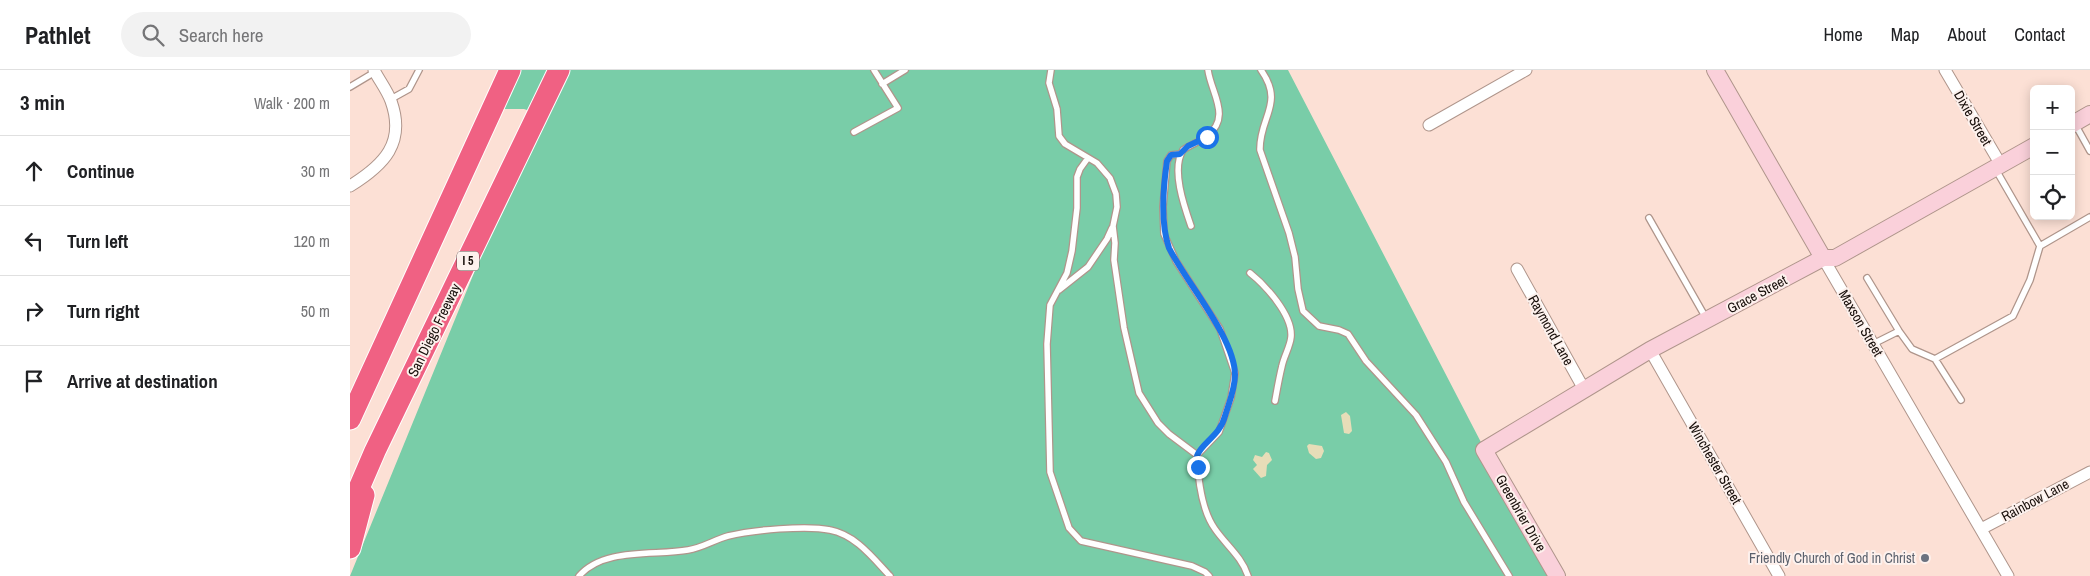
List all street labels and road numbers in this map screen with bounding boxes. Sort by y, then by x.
street label: Dixie Street [1950,87,1996,149]
road number: I 5 [457,252,479,270]
street label: Grace Street [1724,271,1790,317]
street label: San Diego Freeway [404,280,464,380]
street label: Maxson Street [1835,286,1887,360]
street label: Raymond Lane [1524,292,1578,368]
street label: Winchester Street [1684,419,1746,507]
street label: Greenbrier Drive [1492,471,1550,555]
street label: Rainbow Lane [1998,475,2072,525]

